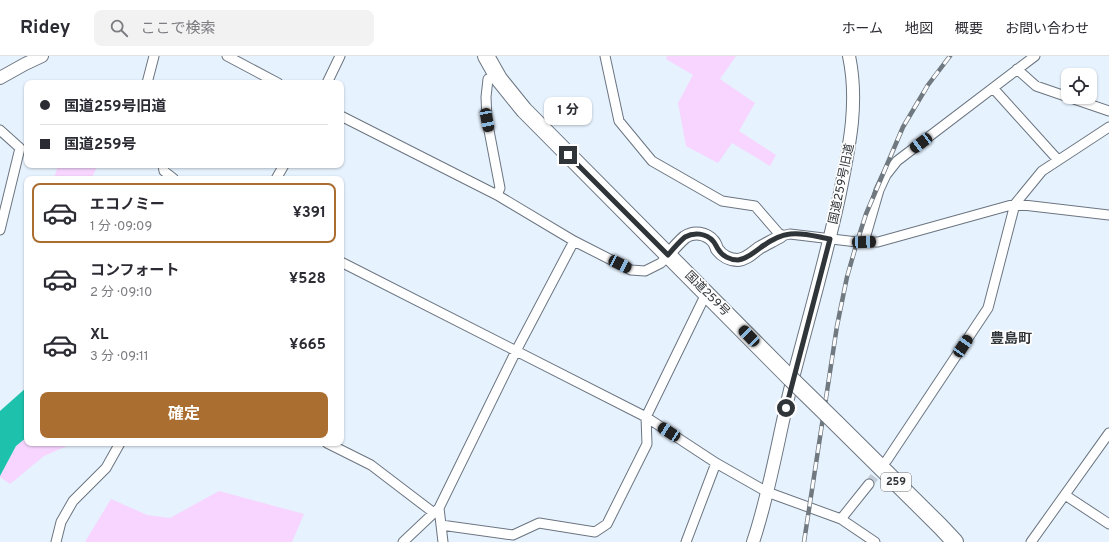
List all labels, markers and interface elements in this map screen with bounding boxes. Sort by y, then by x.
search box [94,10,374,46]
text: Ridey [20,16,70,40]
icon: search [108,17,130,39]
text: ここで検索 [140,20,215,39]
text: ホーム [841,21,883,38]
text: 地図 [905,21,933,38]
text: 概要 [955,21,983,38]
text: お問い合わせ [1005,21,1089,38]
map controls [1061,68,1097,104]
button: locate [1061,68,1097,104]
callout: 1 分 [544,97,592,125]
text: 国道259号旧道 [64,98,167,117]
text: 1 分 [557,103,579,119]
car [479,107,495,133]
car [908,131,934,155]
text: 国道259号 [64,136,137,155]
street label: 国道259号旧道 [826,142,858,226]
route end [559,146,577,164]
icon: car [42,195,78,231]
text: エコノミー [90,196,165,215]
text: ¥391 [293,204,326,223]
text: 1 分 · 09:09 [90,219,152,235]
car [852,236,876,248]
car [607,253,633,275]
icon: car [42,261,78,297]
text: コンフォート [90,262,180,281]
street label: 国道259号 [681,268,733,320]
text: ¥528 [289,270,326,289]
text: 2 分 · 09:10 [90,285,152,301]
car [736,323,762,349]
text: XL [90,326,108,345]
icon: car [42,327,78,363]
district label: 豊島町 [990,331,1032,348]
car [951,333,975,359]
text: ¥665 [289,336,326,355]
text: 3 分 · 09:11 [90,349,149,365]
button: 確定 [40,392,328,438]
route start [777,399,795,417]
car [656,420,682,444]
road number: 259 [881,473,911,491]

